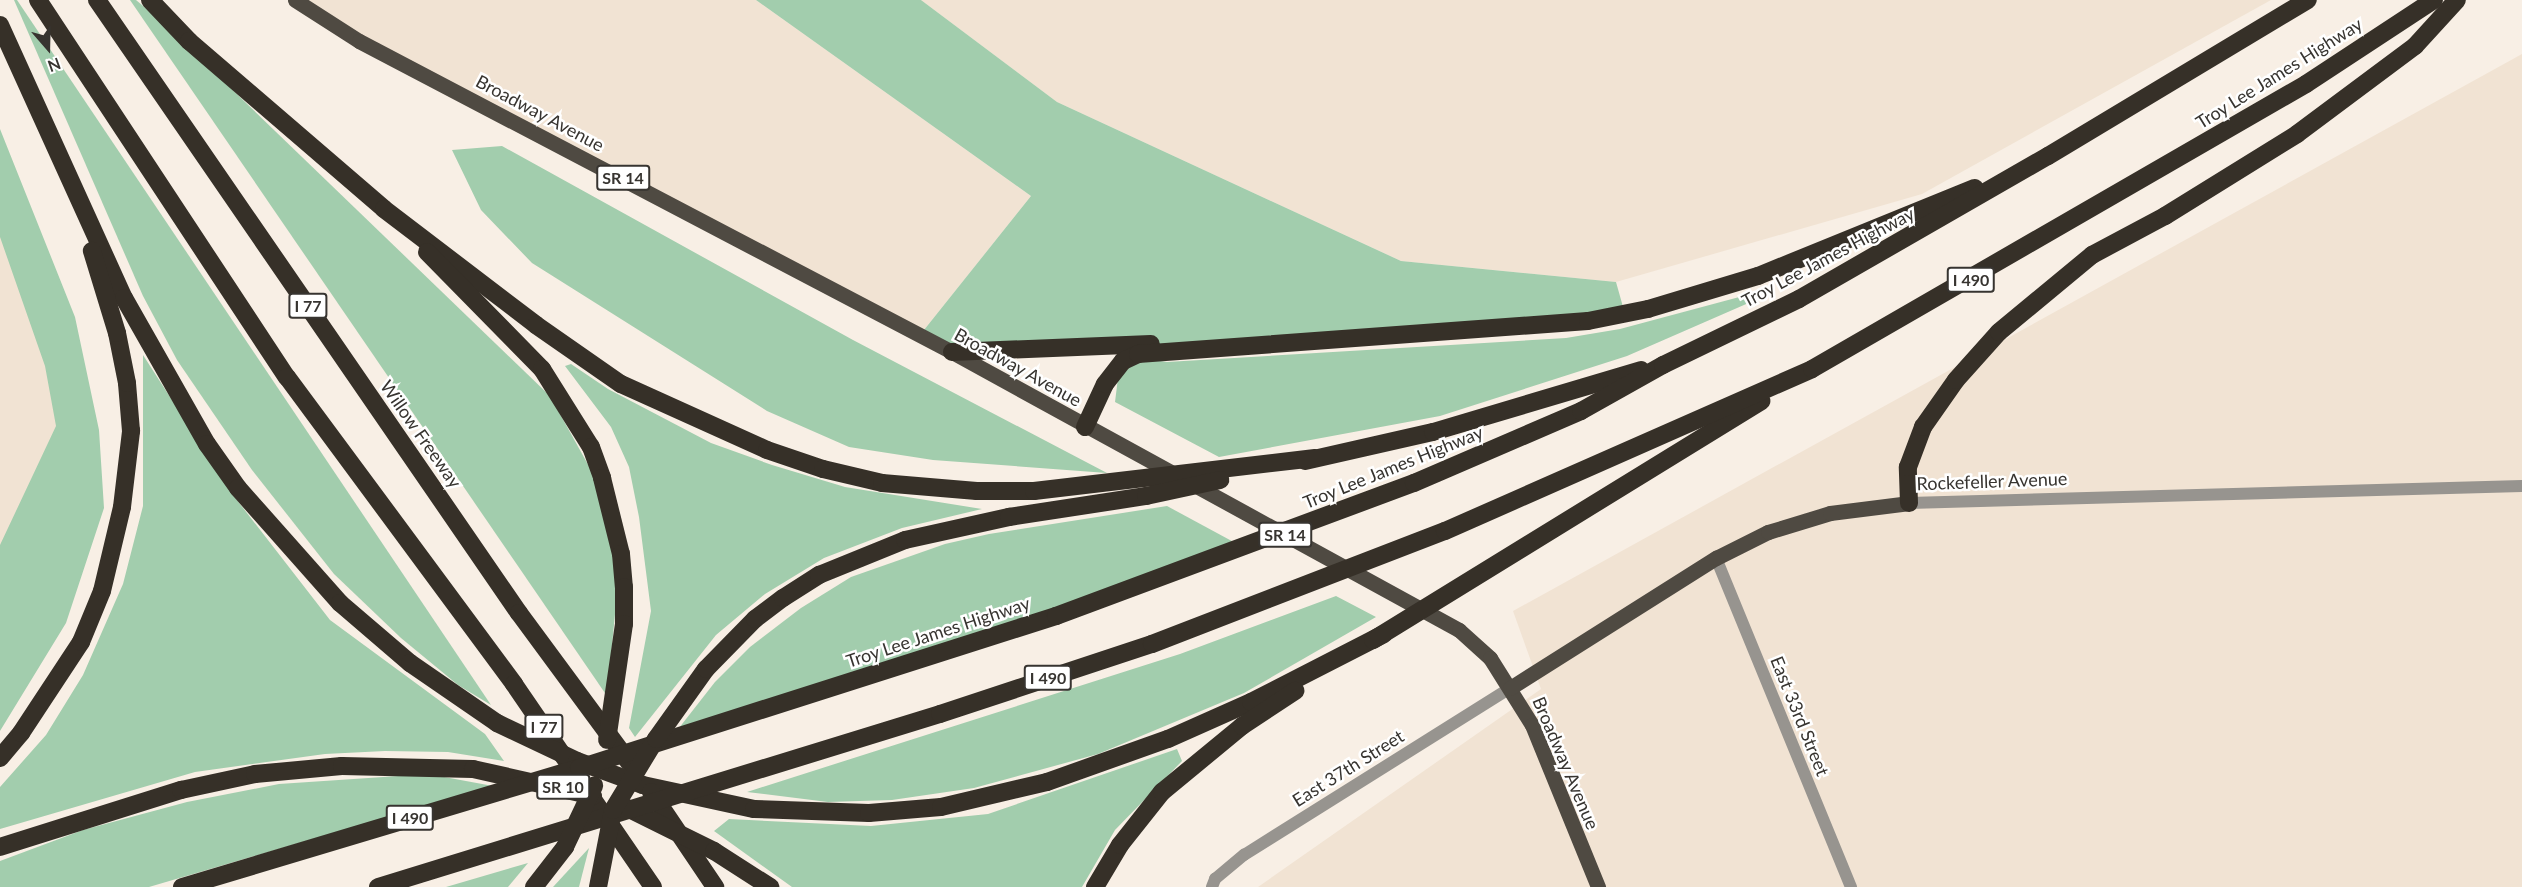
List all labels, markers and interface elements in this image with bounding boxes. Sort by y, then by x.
street label: Troy Lee James Highway [2191,13,2367,133]
north arrow [18,18,78,78]
text: N [45,54,63,76]
street label: Broadway Avenue [472,70,608,156]
road number: SR 14 [596,165,650,191]
street label: Troy Lee James Highway [1738,202,1918,312]
road number: I 490 [1946,267,1996,293]
road number: I 77 [287,293,329,319]
street label: Broadway Avenue [950,323,1086,411]
street label: Willow Freeway [376,376,466,492]
street label: Troy Lee James Highway [1299,421,1487,513]
street label: Rockefeller Avenue [1916,468,2068,494]
road number: SR 14 [1258,522,1312,548]
street label: Troy Lee James Highway [843,592,1033,672]
street label: East 33rd Street [1766,653,1834,779]
road number: I 490 [1022,665,1074,691]
street label: Broadway Avenue [1528,693,1604,833]
road number: I 77 [523,714,565,740]
street label: East 37th Street [1288,725,1408,811]
road number: SR 10 [536,774,590,800]
road number: I 490 [384,805,436,831]

